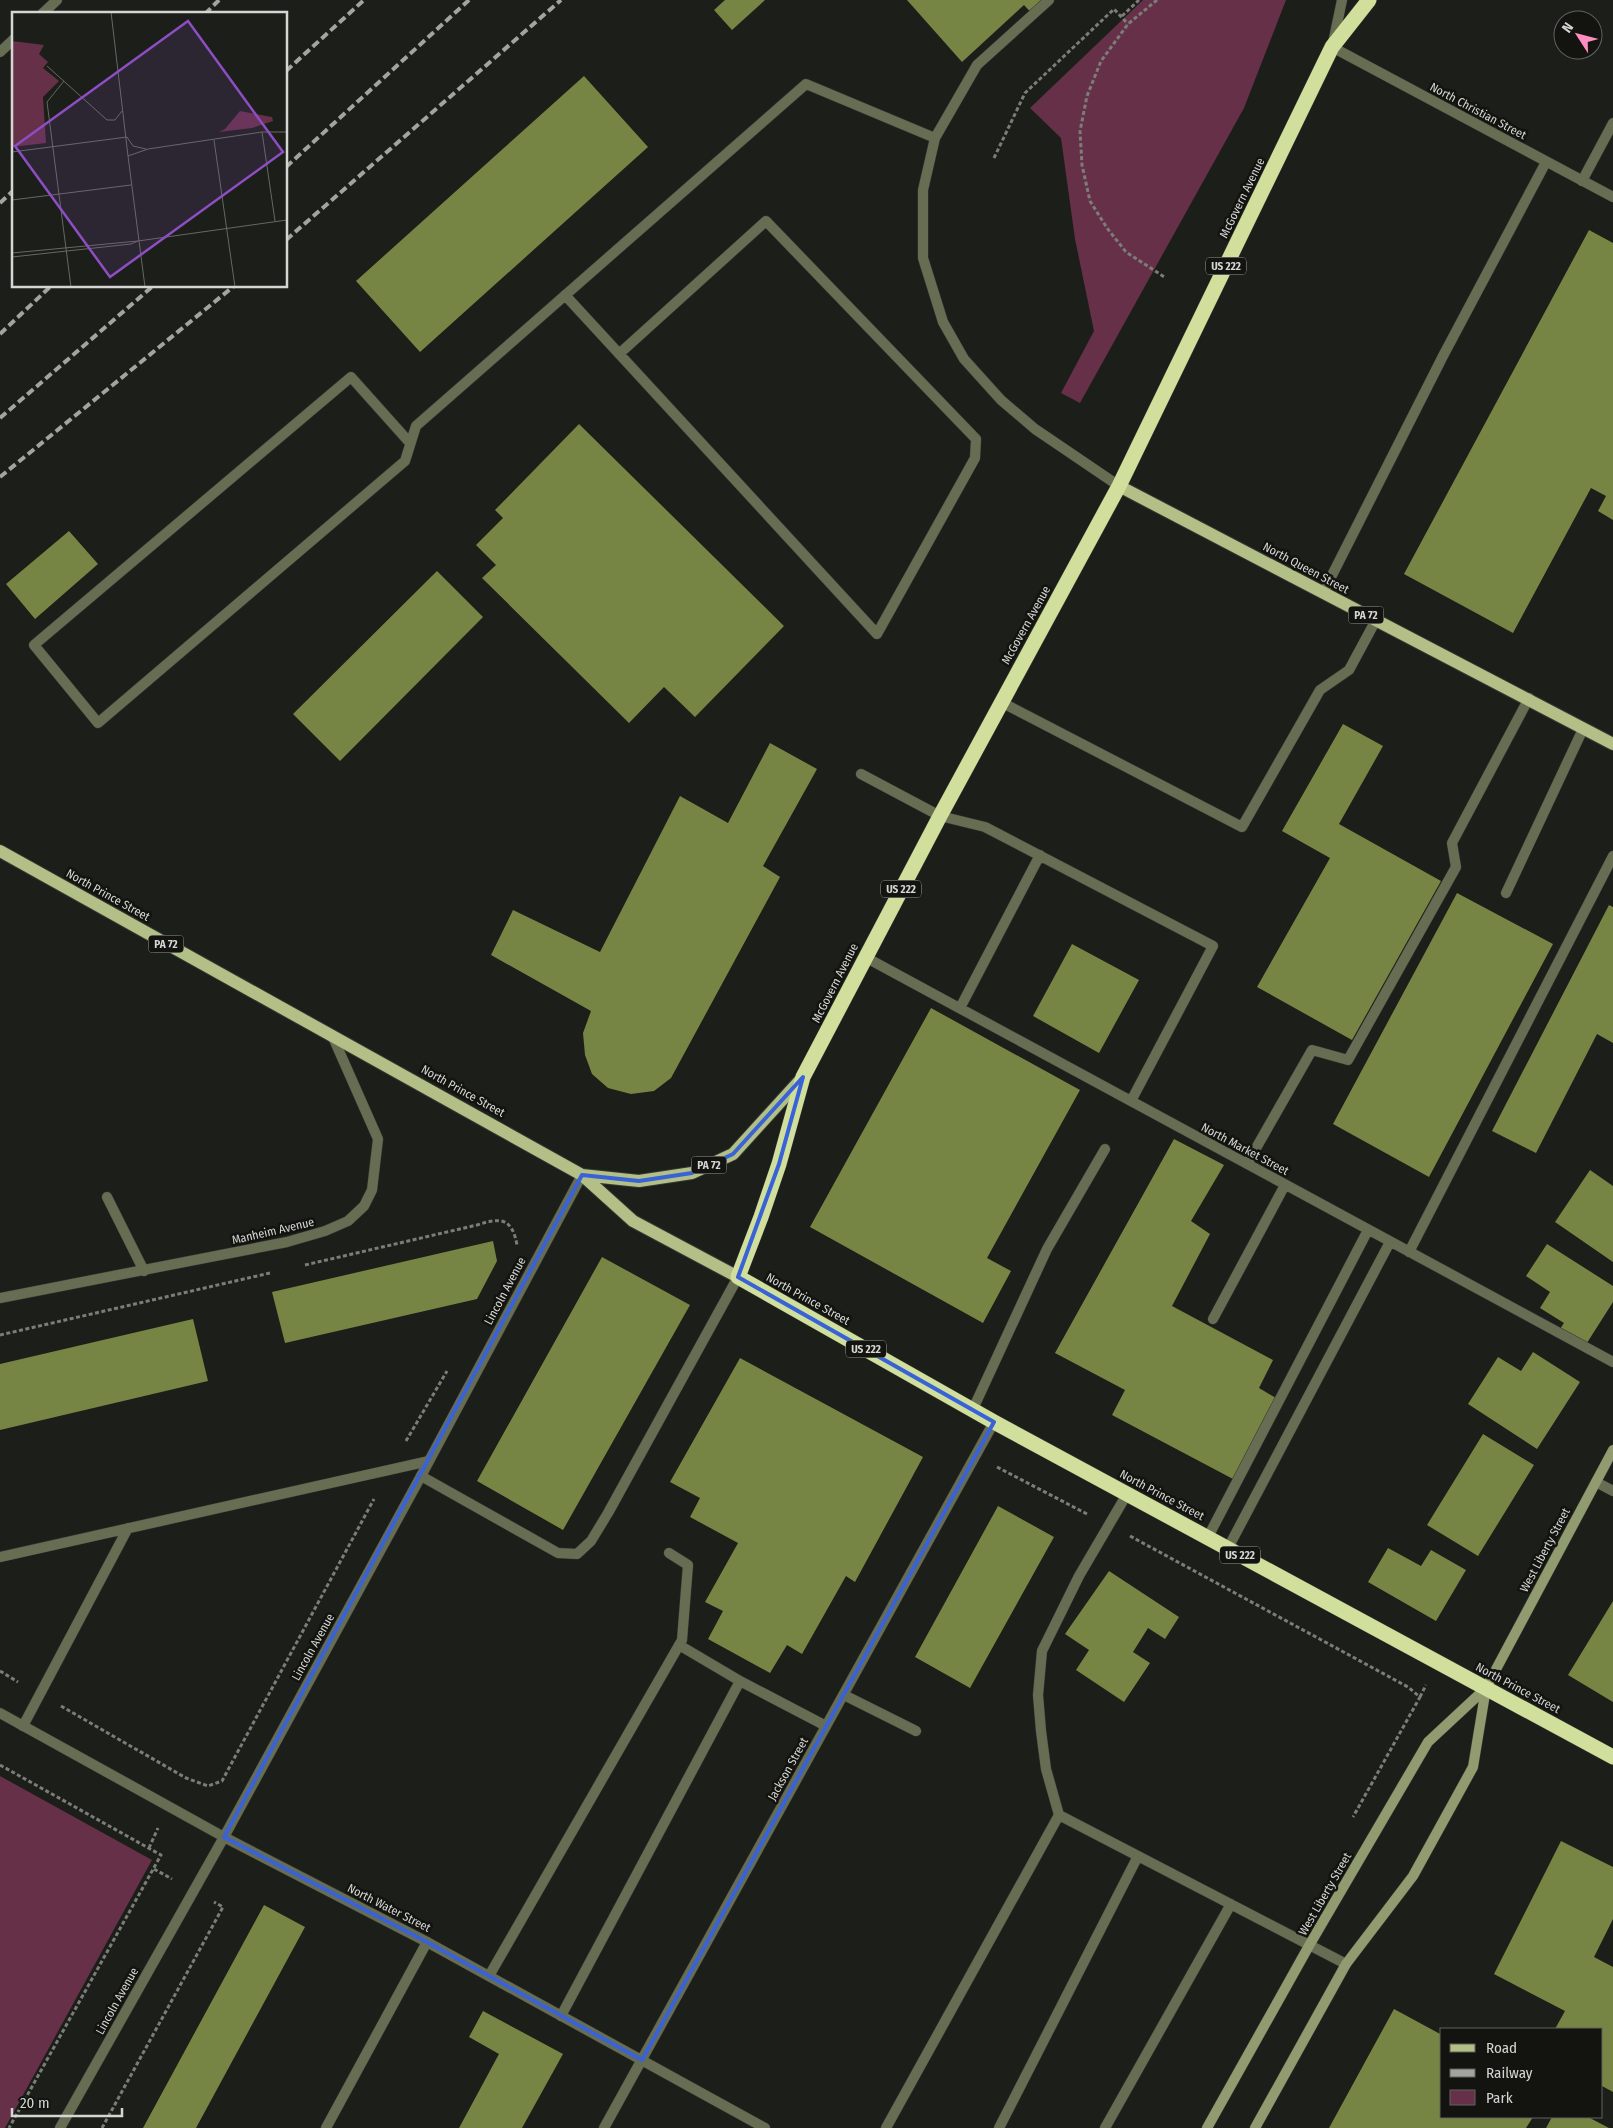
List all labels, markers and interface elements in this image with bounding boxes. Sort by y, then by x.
north arrow [1553,10,1603,60]
inset map [12,12,288,288]
text: N [1559,19,1577,36]
street label: North Christian Street [1427,80,1529,142]
street label: McGovern Avenue [1217,156,1267,240]
road number: US 222 [1206,258,1246,274]
street label: North Queen Street [1261,539,1351,597]
street label: McGovern Avenue [999,583,1053,667]
road number: PA 72 [1348,606,1384,624]
street label: North Prince Street [64,866,152,924]
road number: US 222 [881,881,921,898]
road number: PA 72 [148,936,184,952]
street label: McGovern Avenue [809,941,861,1025]
street label: North Prince Street [419,1062,507,1120]
street label: North Market Street [1199,1120,1291,1178]
road number: PA 72 [692,1156,726,1174]
street label: Manheim Avenue [230,1215,316,1247]
street label: Lincoln Avenue [481,1255,529,1327]
street label: North Prince Street [764,1270,852,1328]
road number: US 222 [846,1340,886,1358]
street label: North Prince Street [1117,1467,1207,1523]
street label: West Liberty Street [1517,1506,1573,1594]
road number: US 222 [1220,1546,1260,1564]
street label: Lincoln Avenue [289,1611,337,1683]
street label: North Prince Street [1473,1660,1563,1716]
street label: Jackson Street [765,1735,811,1803]
street label: West Liberty Street [1296,1850,1354,1938]
street label: North Water Street [345,1881,433,1935]
street label: Lincoln Avenue [93,1965,141,2037]
legend [1440,2028,1603,2118]
text: Road [1486,2039,1517,2057]
text: Railway [1486,2064,1533,2082]
scale bar [12,2086,122,2118]
text: Park [1486,2089,1513,2107]
text: 20 m [20,2094,50,2112]

